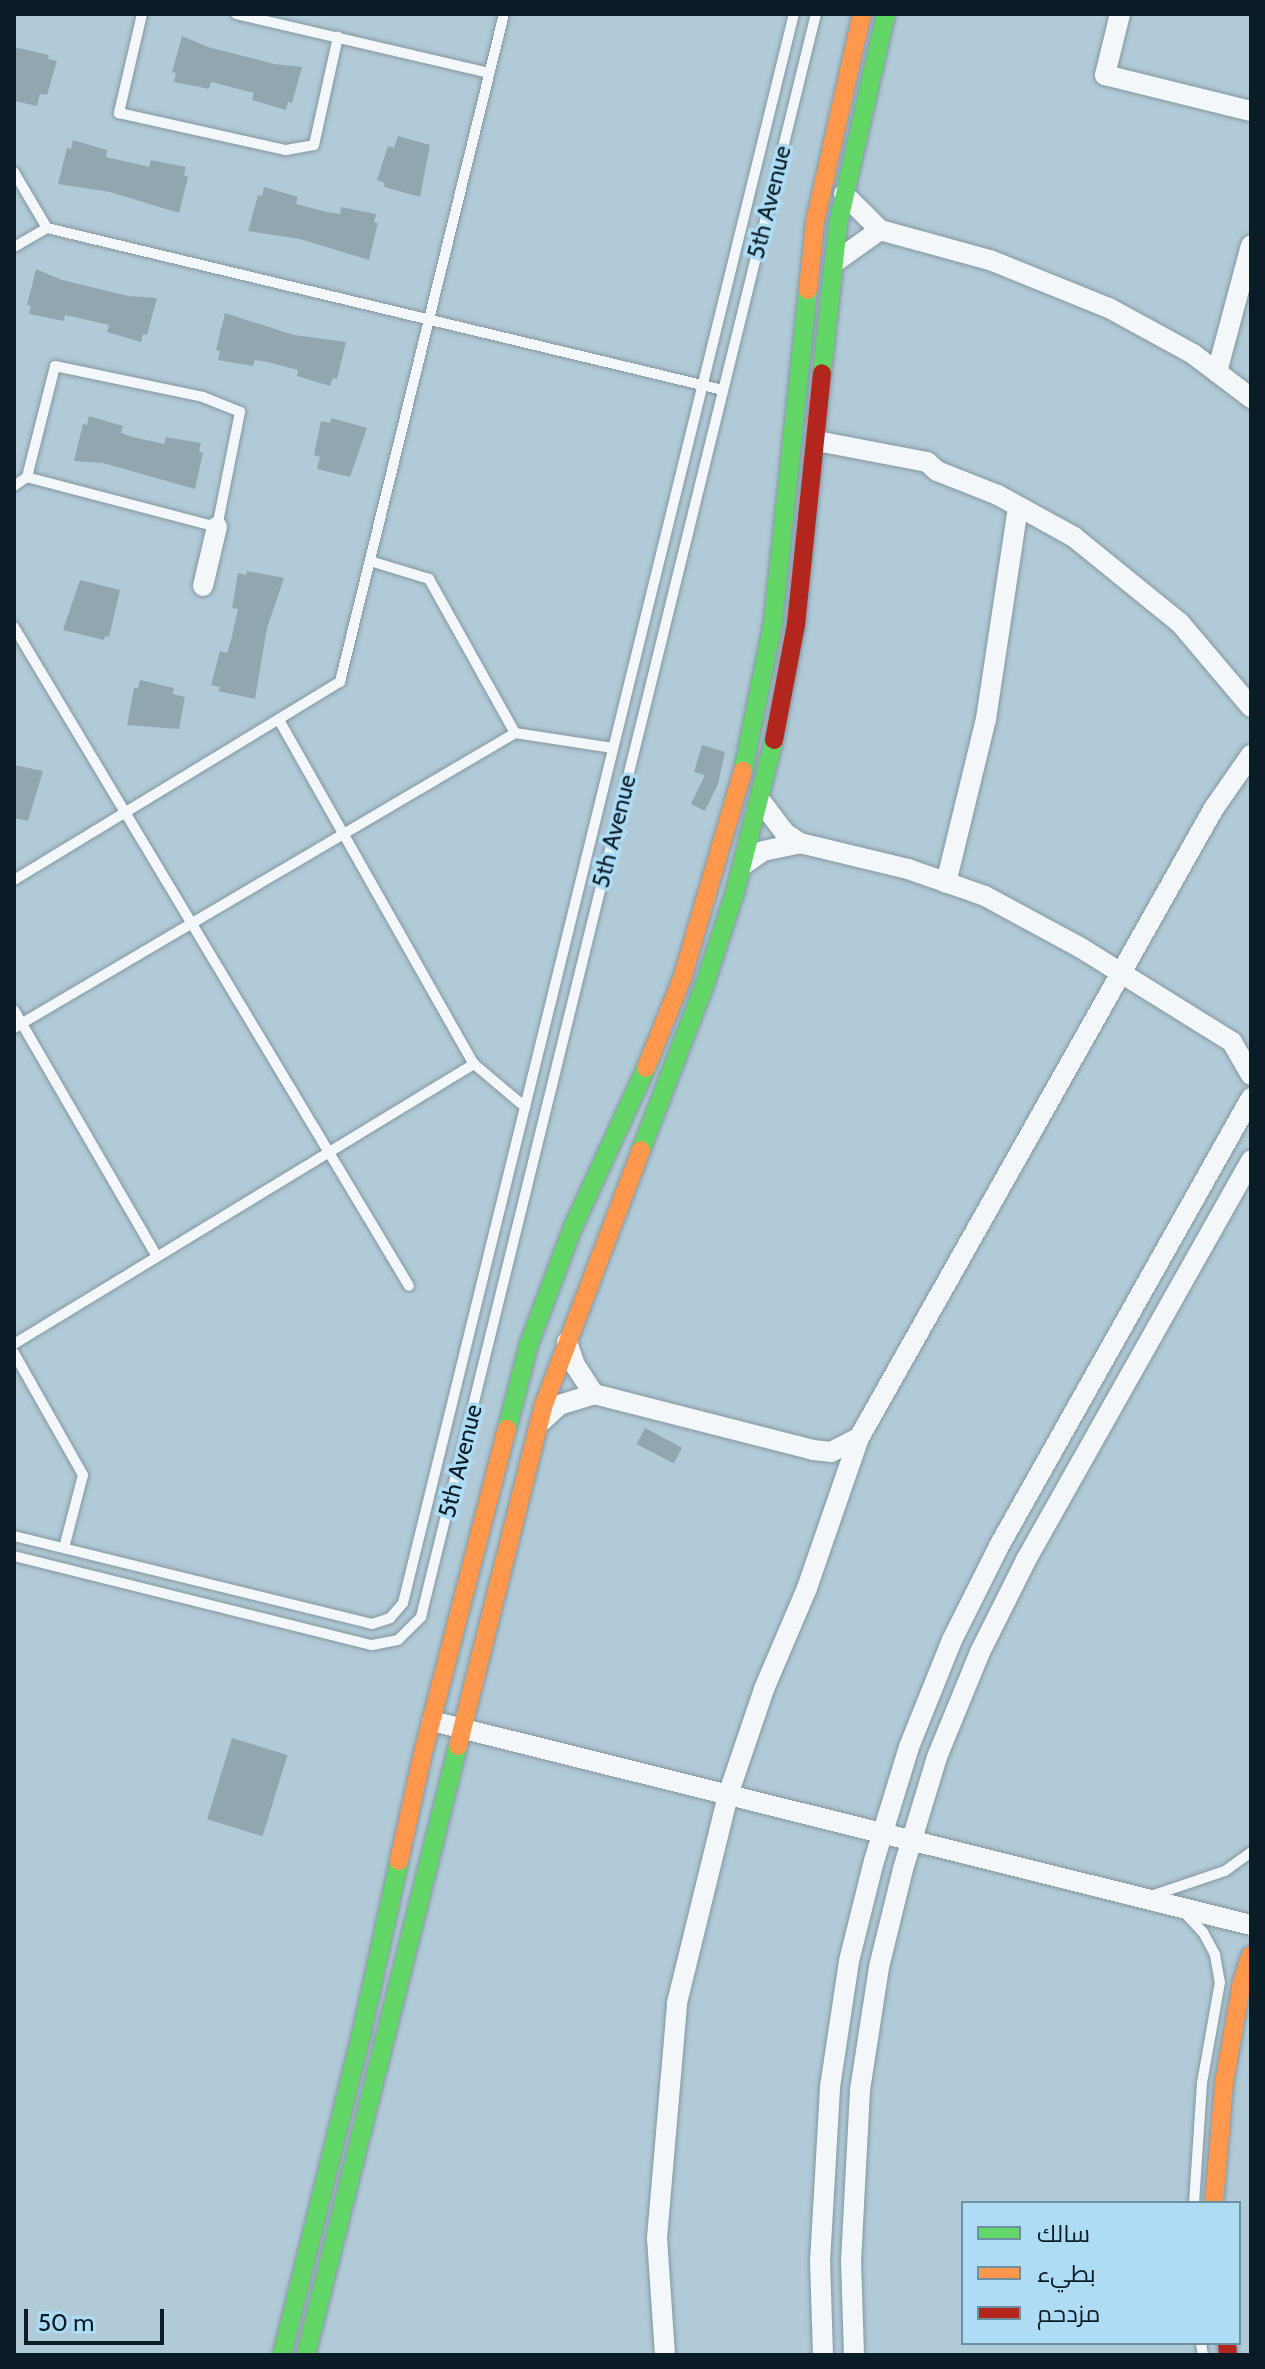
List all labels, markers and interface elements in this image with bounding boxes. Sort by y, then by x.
street label: 5th Avenue [741,142,797,262]
street label: 5th Avenue [586,771,642,891]
street label: 5th Avenue [432,1401,488,1521]
legend [961,2201,1241,2345]
text: سالك [1037,2219,1090,2248]
text: بطيء [1037,2259,1096,2288]
scale bar [28,2293,168,2343]
text: مزدحم [1037,2299,1100,2328]
text: 50 m [38,2308,94,2337]

